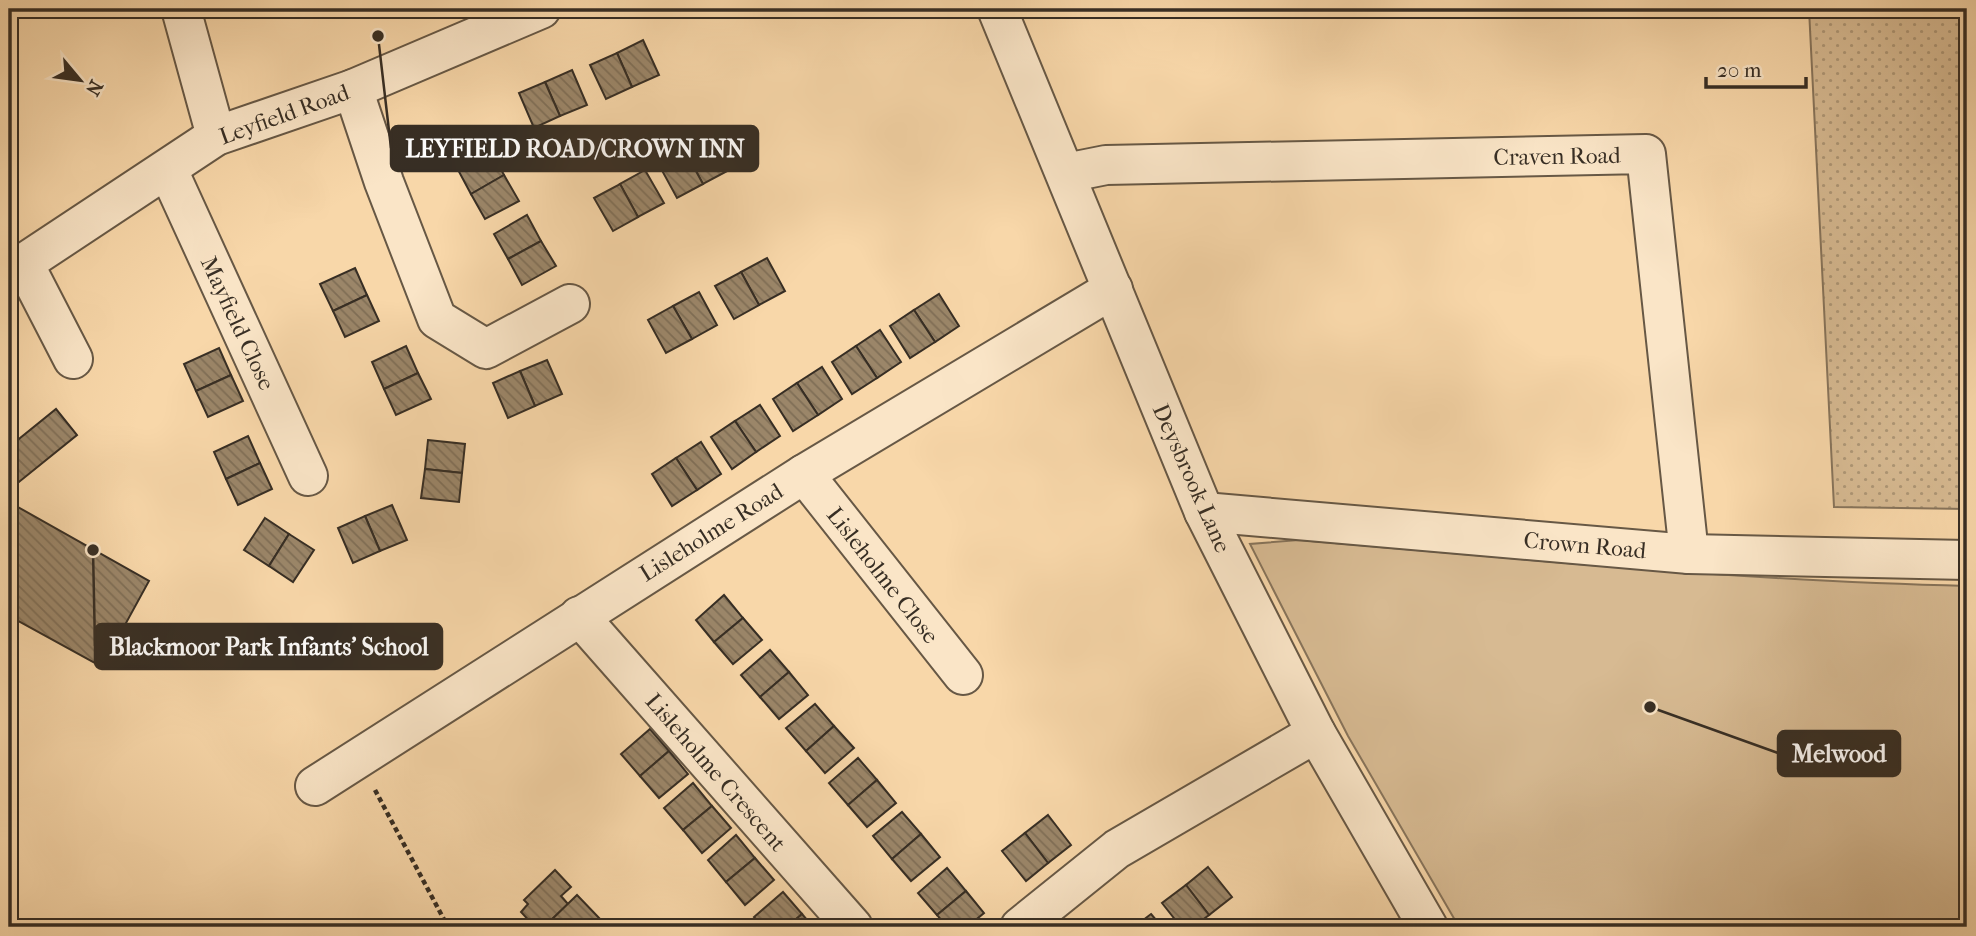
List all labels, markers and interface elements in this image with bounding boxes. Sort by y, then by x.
north arrow [46,46,116,116]
scale bar [1706,46,1806,90]
text: 20 m [1717,58,1762,82]
text: N [81,76,107,100]
street label: Leyfield Road [216,78,353,150]
callout: LEYFIELD ROAD/CROWN INN [391,126,758,171]
text: LEYFIELD ROAD/CROWN INN [405,135,746,163]
street label: Craven Road [1493,142,1621,171]
street label: Mayfield Close [195,252,280,394]
street label: Deysbrook Lane [1147,400,1236,557]
street label: Lisleholme Road [635,477,788,587]
street label: Lisleholme Close [821,502,944,649]
street label: Crown Road [1523,527,1648,564]
callout: Blackmoor Park Infants' School [95,624,442,669]
text: Blackmoor Park Infants' School [109,633,429,661]
street label: Lisleholme Crescent [640,688,792,857]
callout: Melwood [1778,731,1900,776]
text: Melwood [1792,740,1887,768]

